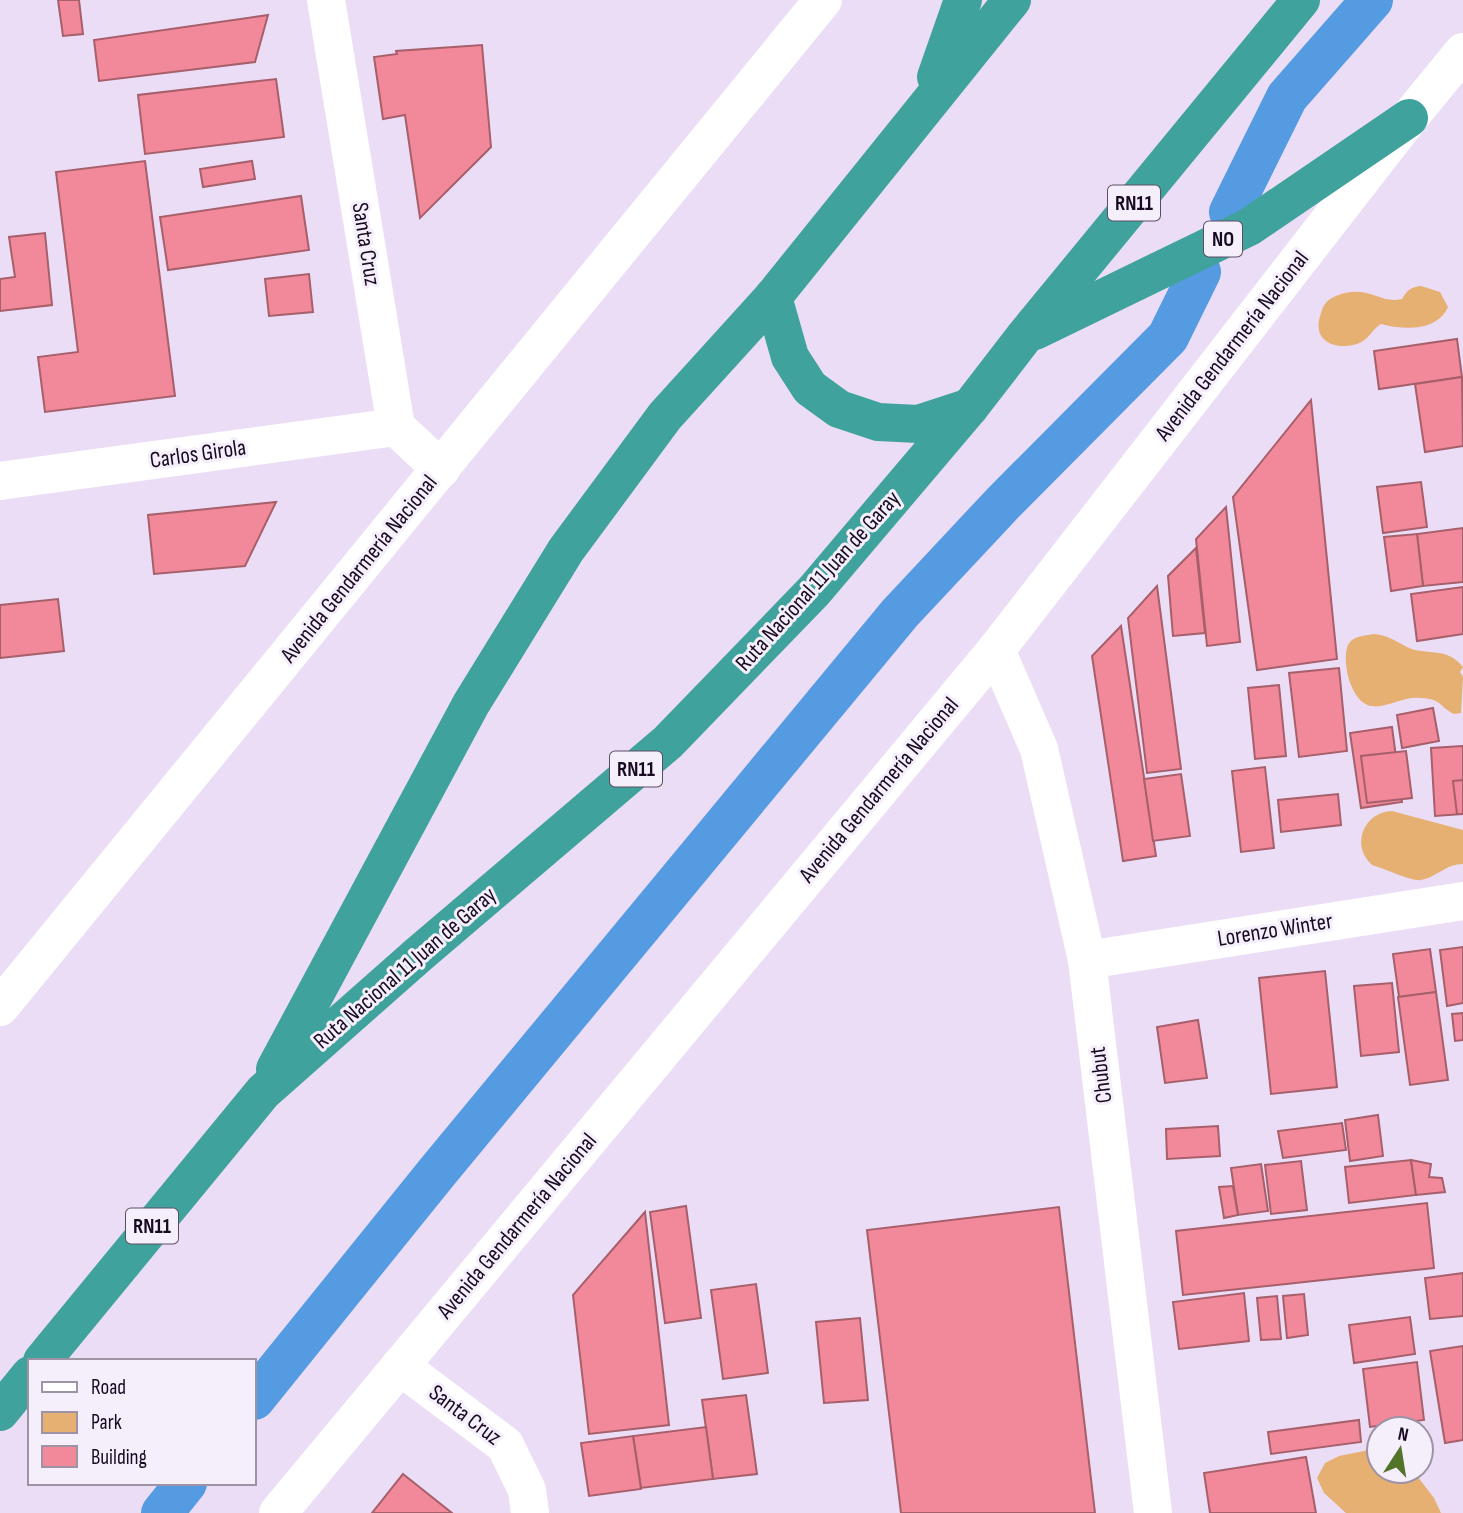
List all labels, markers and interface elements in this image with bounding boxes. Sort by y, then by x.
road number: RN11 [1108,186,1160,220]
street label: Santa Cruz [346,200,386,288]
road number: NO [1204,222,1242,256]
street label: Avenida Gendarmería Nacional [1149,245,1315,447]
street label: Carlos Girola [148,433,248,475]
street label: Avenida Gendarmería Nacional [274,469,443,669]
street label: Ruta Nacional 11 Juan de Garay [730,485,906,677]
street label: Avenida Gendarmería Nacional [793,692,965,889]
road number: RN11 [610,752,662,786]
street label: Ruta Nacional 11 Juan de Garay [308,881,502,1055]
street label: Lorenzo Winter [1215,907,1335,953]
street label: Chubut [1084,1045,1118,1105]
street label: Avenida Gendarmería Nacional [431,1128,603,1325]
road number: RN11 [126,1208,178,1244]
legend [28,1359,256,1485]
text: Road [91,1375,126,1400]
street label: Santa Cruz [423,1379,507,1451]
text: Park [91,1410,122,1435]
north arrow [1365,1415,1435,1485]
text: N [1396,1423,1411,1447]
text: Building [91,1445,147,1470]

